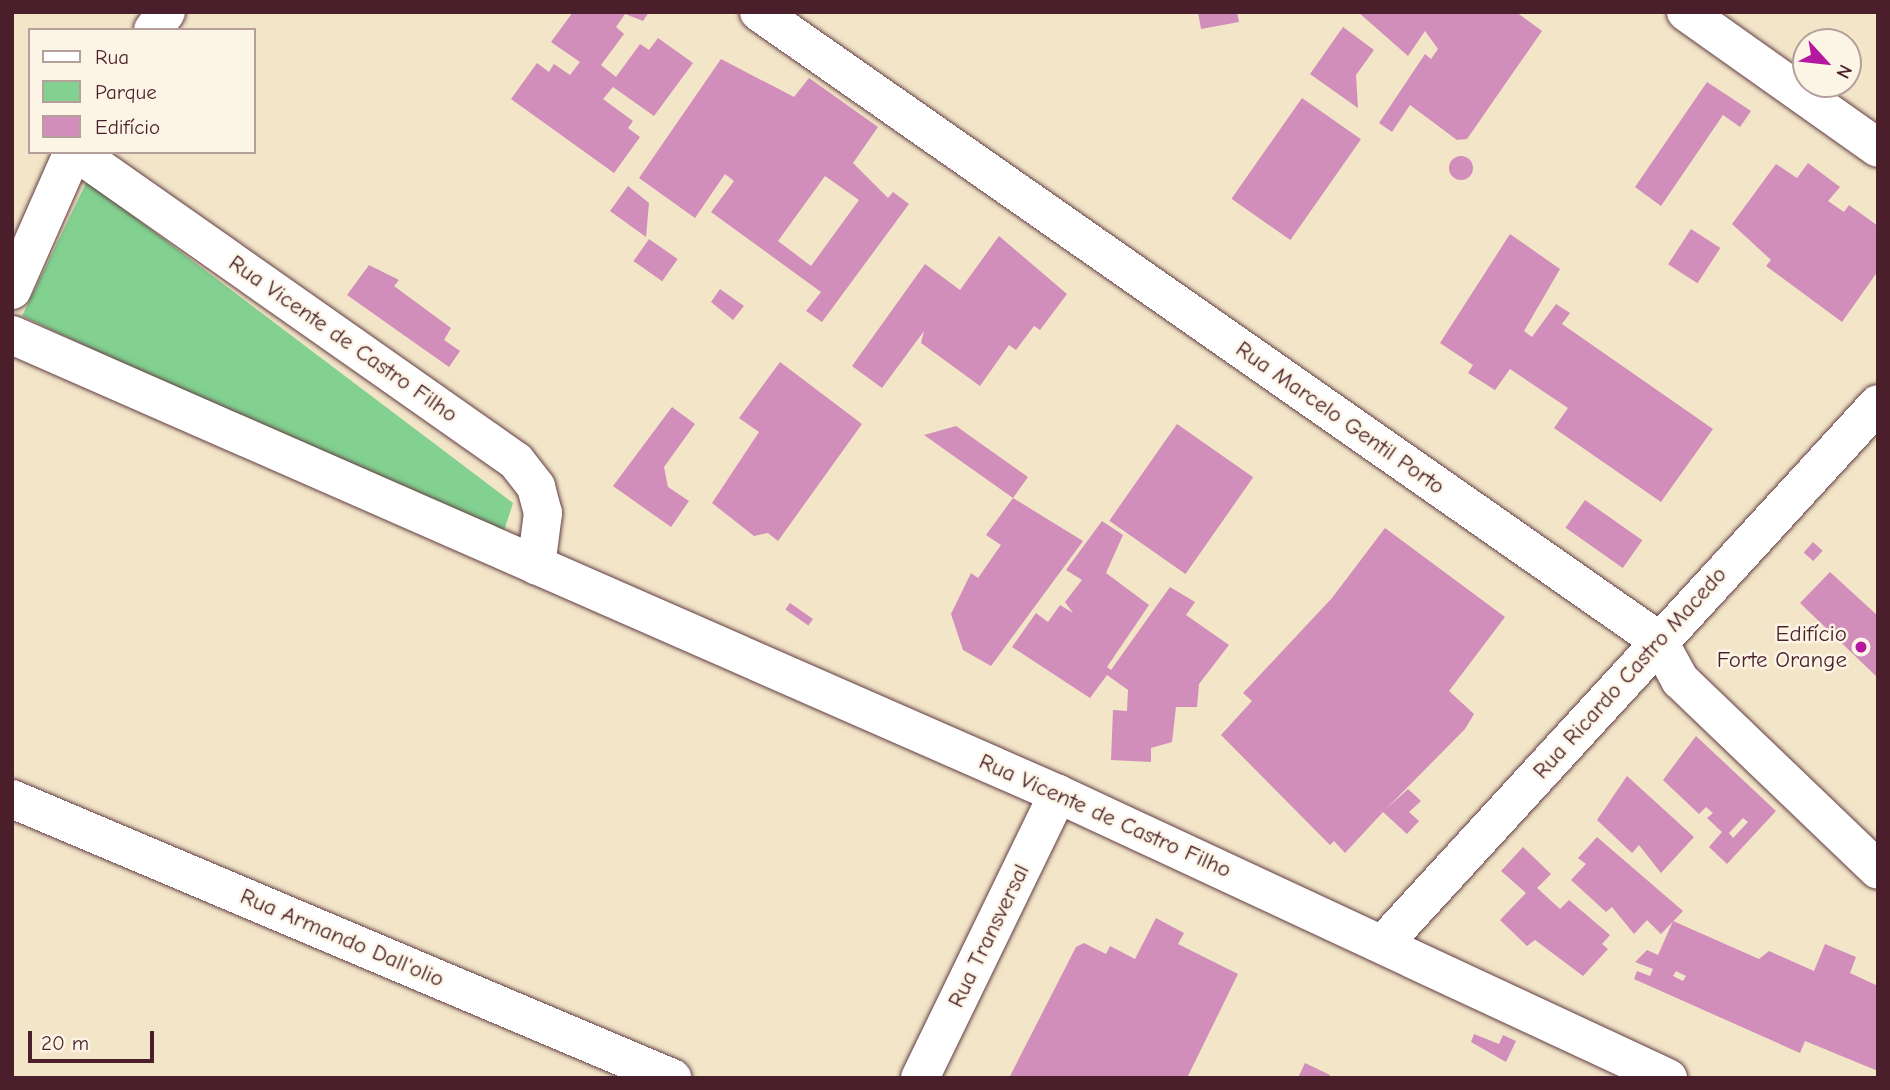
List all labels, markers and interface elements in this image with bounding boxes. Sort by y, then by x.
legend [28,28,256,154]
north arrow [1792,28,1862,98]
text: Rua [95,45,129,69]
text: N [1831,61,1857,82]
text: Parque [95,80,157,104]
text: Edifício [95,115,160,139]
street label: Rua Vicente de Castro Filho [223,249,463,429]
street label: Rua Marcelo Gentil Porto [1230,335,1450,501]
street label: Rua Ricardo Castro Macedo [1527,561,1733,785]
place label: Edifício Forte Orange [1717,620,1847,674]
marker: Edifício Forte Orange [1853,639,1869,655]
street label: Rua Vicente de Castro Filho [975,748,1235,884]
street label: Rua Transversal [942,860,1036,1012]
street label: Rua Armando Dall'olio [236,883,448,993]
scale bar [32,1016,158,1060]
text: 20 m [41,1031,89,1055]

